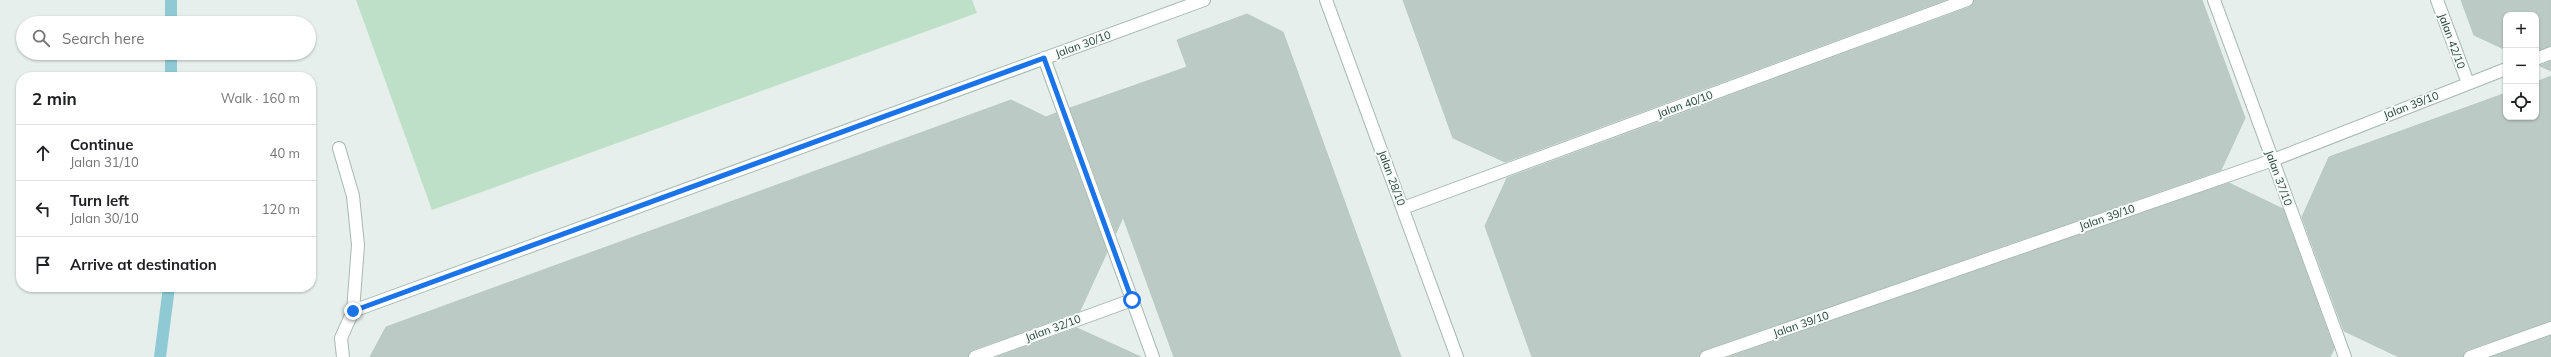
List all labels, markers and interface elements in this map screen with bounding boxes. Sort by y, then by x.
street label: Jalan 42/10 [2435,11,2469,71]
map controls [2503,12,2539,120]
button: + [2503,12,2539,48]
search box [16,16,316,60]
icon: search [30,27,52,49]
street label: Jalan 30/10 [1053,27,1113,61]
text: Search here [62,29,144,48]
button: − [2503,48,2539,84]
button: locate [2503,84,2539,120]
street label: Jalan 40/10 [1655,87,1715,121]
text: 2 min [32,88,77,109]
street label: Jalan 39/10 [2381,88,2441,122]
text: Walk · 160 m [221,90,300,106]
text: Continue [70,135,133,154]
icon: ahead [32,142,54,164]
text: 40 m [270,145,300,161]
street label: Jalan 28/10 [1375,148,1409,208]
street label: Jalan 37/10 [2262,148,2296,208]
text: Jalan 31/10 [70,154,139,170]
text: Turn left [70,191,129,210]
icon: left [32,198,54,220]
text: 120 m [262,201,300,217]
street label: Jalan 39/10 [2077,201,2137,233]
text: Jalan 30/10 [70,210,139,226]
icon: arrive [32,254,54,276]
text: Arrive at destination [70,255,217,274]
route start [1123,291,1141,309]
route end [344,302,362,320]
street label: Jalan 39/10 [1771,308,1831,340]
street label: Jalan 32/10 [1023,311,1083,345]

